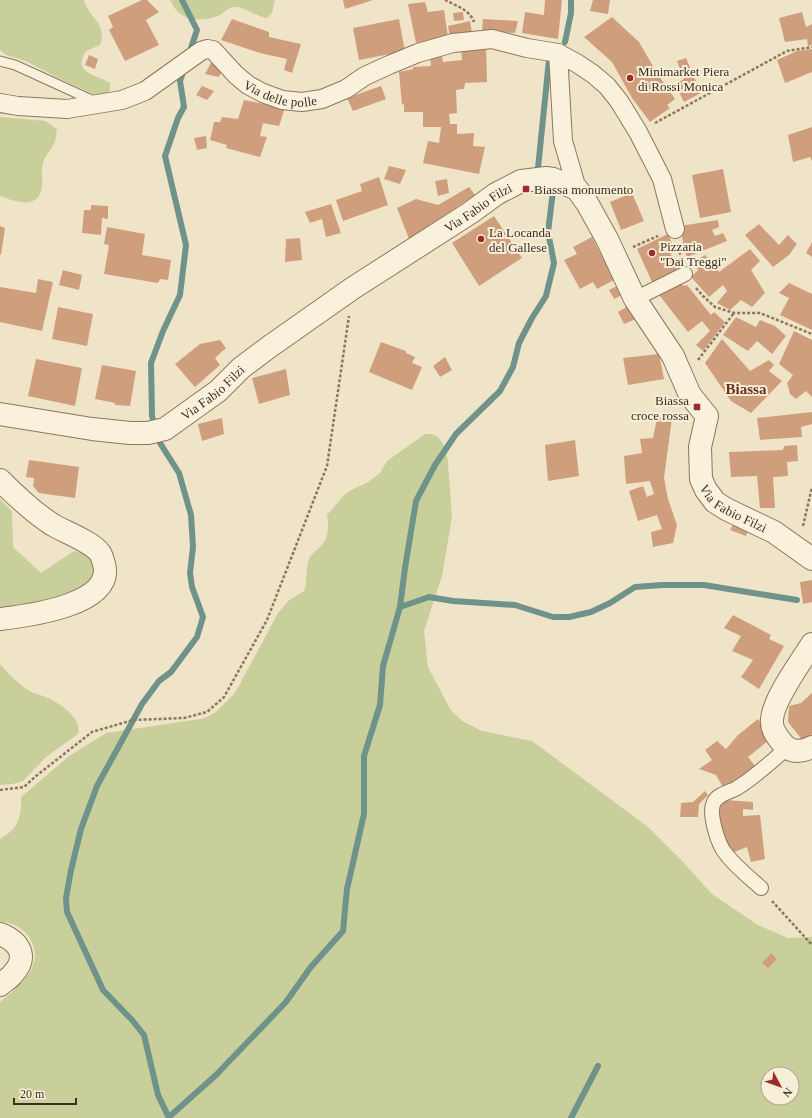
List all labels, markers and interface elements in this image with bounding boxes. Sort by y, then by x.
place label: Minimarket Piera di Rossi Monica [638,64,730,94]
marker: Minimarket Piera di Rossi Monica [625,73,635,83]
street label: Via delle polle [241,77,318,110]
street label: Via Fabio Filzi [442,180,515,236]
place label: Biassa monumento [534,182,633,197]
marker: Biassa monumento [521,184,531,194]
place label: La Locanda del Gallese [489,225,551,255]
marker: La Locanda del Gallese [476,234,486,244]
place label: Pizzaria "Dai Treggi" [660,239,727,269]
marker: Pizzaria "Dai Treggi" [647,248,657,258]
street label: Via Fabio Filzi [178,362,248,423]
district label: Biassa [726,381,767,397]
place label: Biassa croce rossa [631,393,689,423]
marker: Biassa croce rossa [692,402,702,412]
street label: Via Fabio Filzi [696,482,770,536]
north arrow [760,1066,800,1106]
scale bar [14,1080,76,1106]
text: N [780,1086,795,1100]
text: 20 m [20,1087,45,1101]

